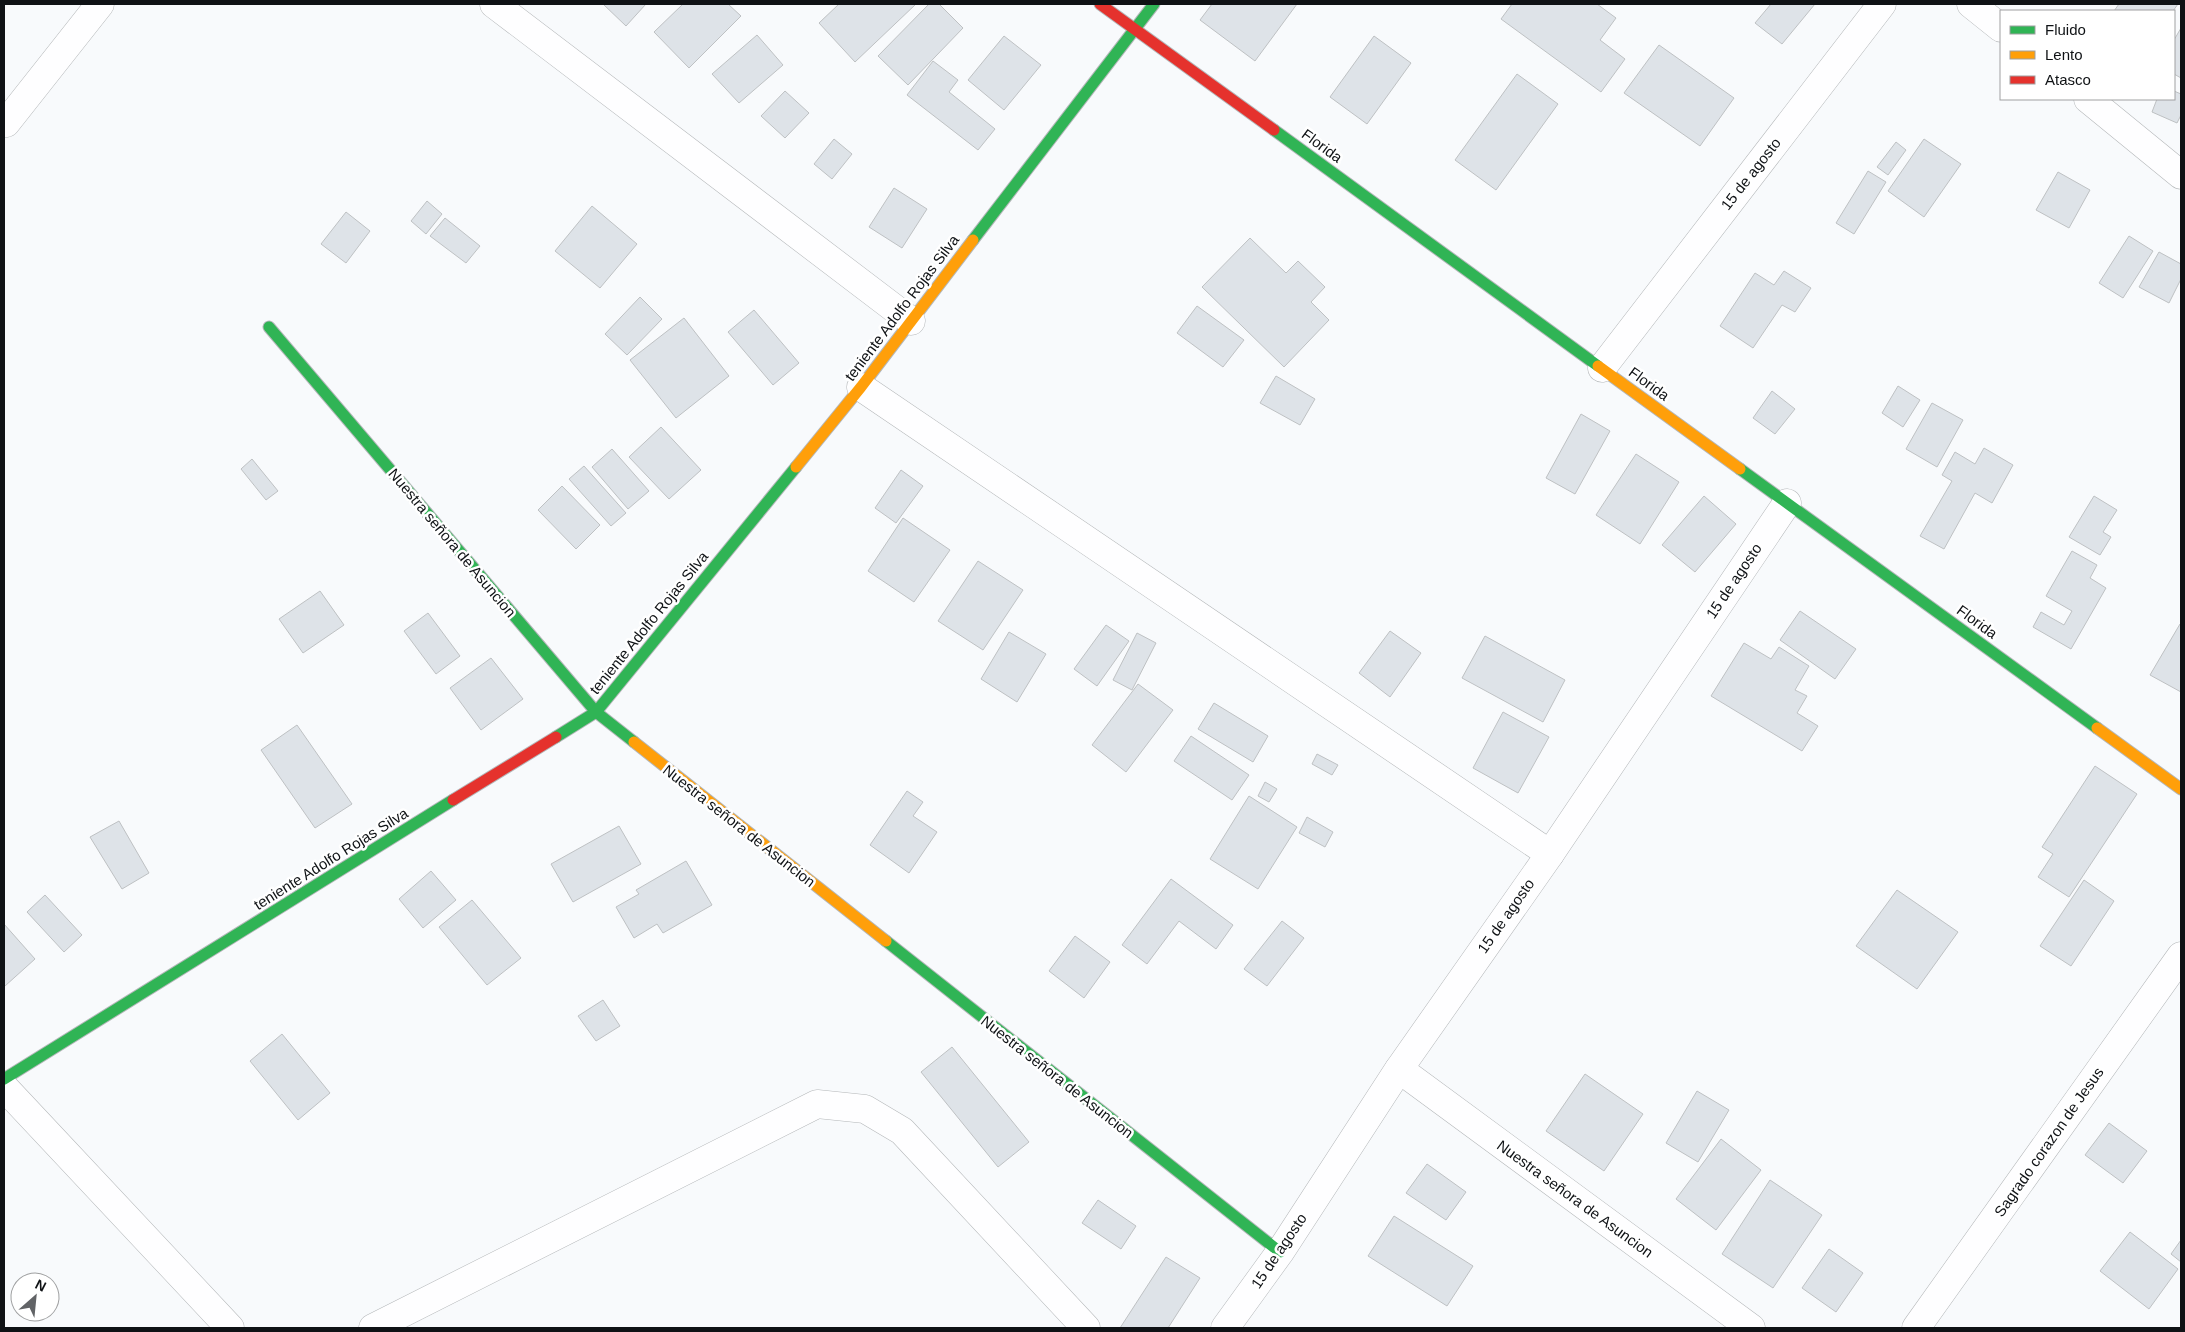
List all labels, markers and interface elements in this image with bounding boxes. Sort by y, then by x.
legend [2000,10,2175,100]
text: Fluido [2045,21,2086,38]
text: Lento [2045,46,2083,63]
text: Atasco [2045,71,2091,88]
street label: Florida [1299,125,1346,166]
street label: 15 de agosto [1717,134,1784,213]
street label: teniente Adolfo Rojas Silva [841,231,962,384]
street label: Florida [1626,363,1673,404]
street label: Nuestra señora de Asuncion [385,465,519,620]
street label: 15 de agosto [1702,540,1765,621]
street label: teniente Adolfo Rojas Silva [586,547,712,697]
street label: Florida [1954,601,2001,642]
street label: Nuestra señora de Asuncion [660,761,819,890]
street label: teniente Adolfo Rojas Silva [251,804,411,913]
street label: 15 de agosto [1474,875,1537,956]
street label: Nuestra señora de Asuncion [978,1012,1137,1141]
street label: Sagrado corazon de Jesus [1990,1064,2107,1220]
street label: Nuestra señora de Asuncion [1494,1136,1657,1261]
street label: 15 de agosto [1247,1210,1310,1291]
north arrow [10,1272,60,1322]
text: N [33,1276,49,1295]

